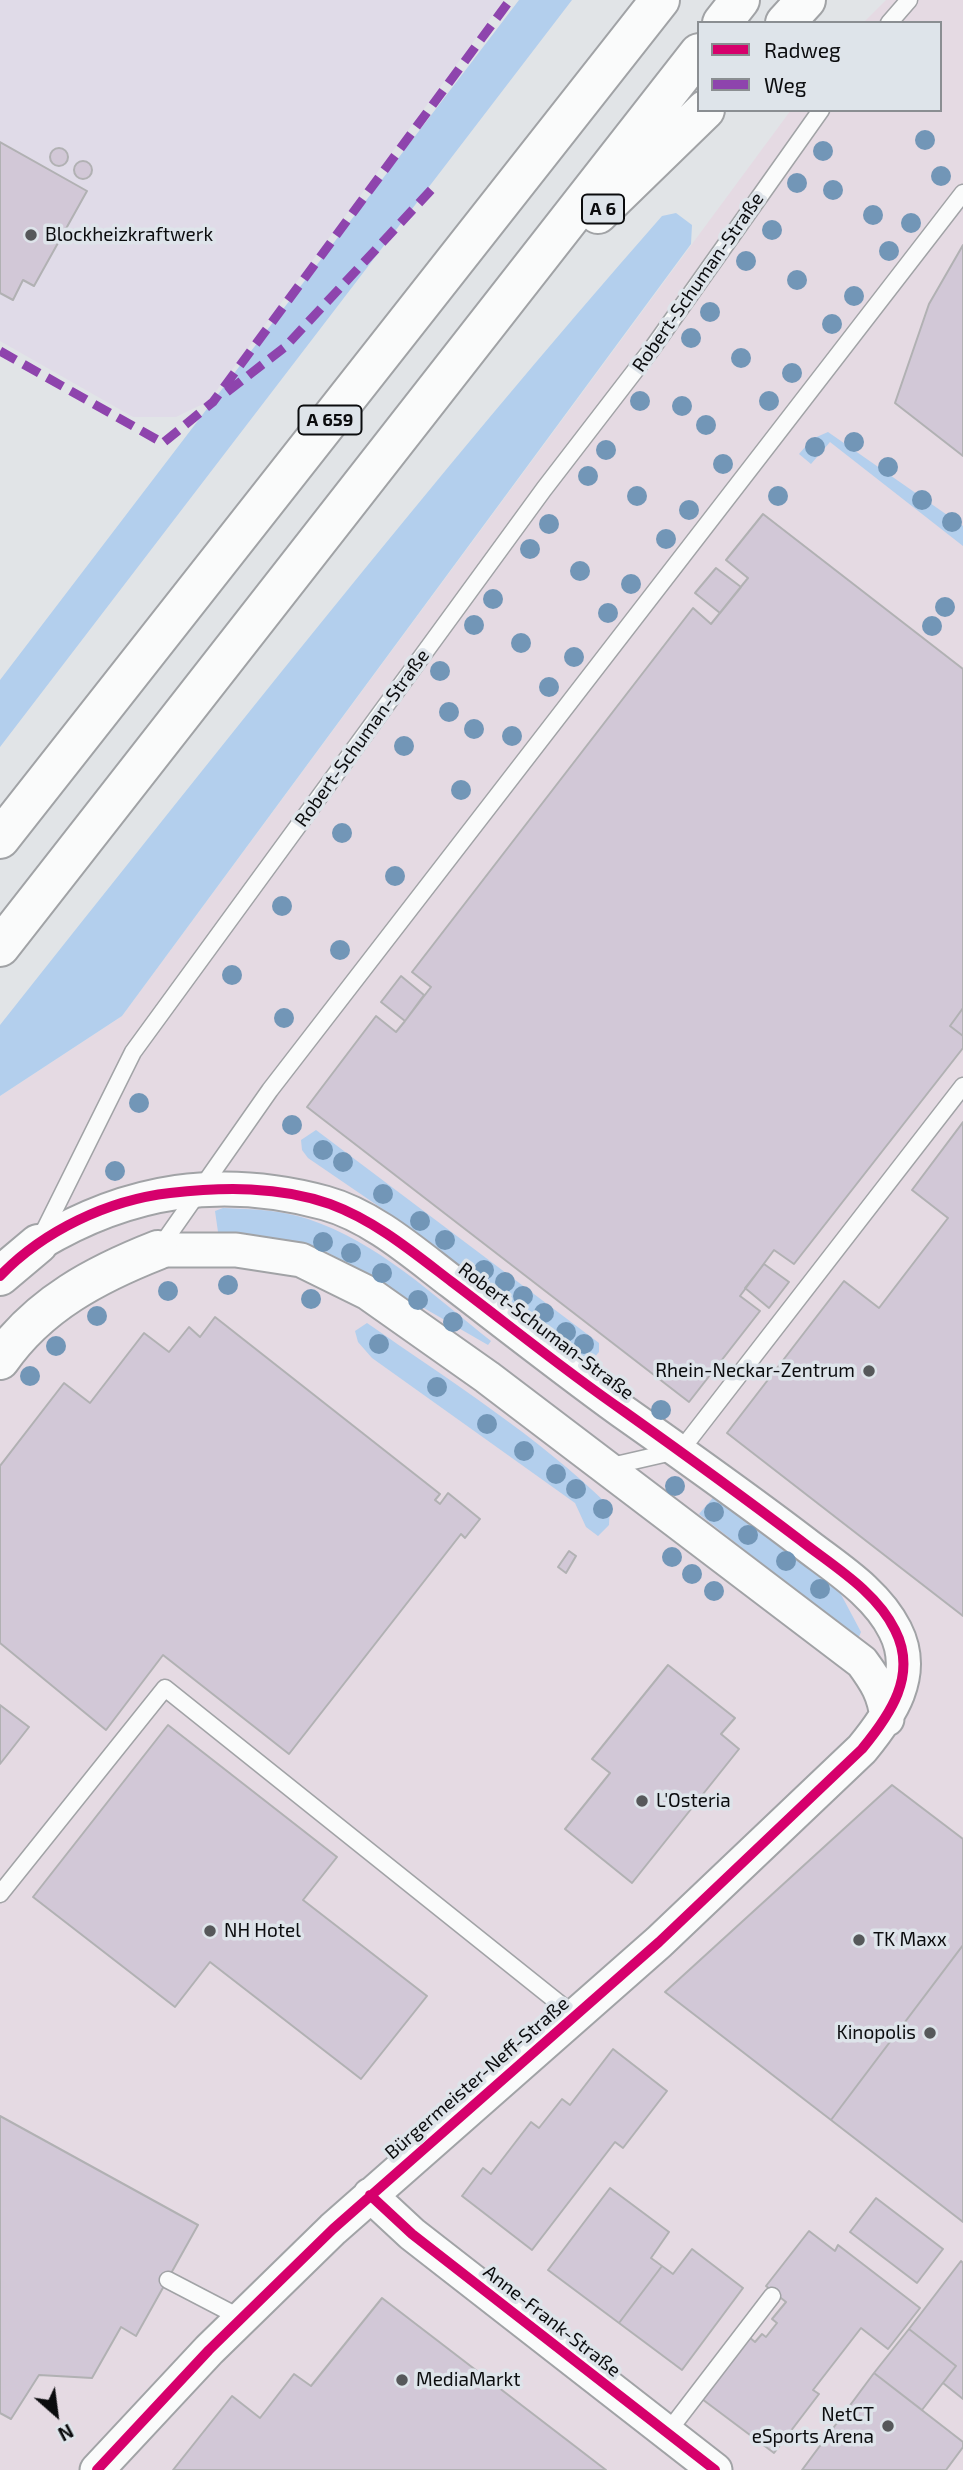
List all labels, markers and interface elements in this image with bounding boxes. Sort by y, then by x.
legend [697,21,942,112]
text: Radweg [764,37,841,62]
text: Weg [764,72,807,97]
street label: Robert-Schuman-Straße [627,188,769,376]
road number: A 6 [582,194,624,224]
place label: Blockheizkraftwerk [45,224,213,246]
marker: Blockheizkraftwerk [23,227,39,243]
road number: A 659 [298,406,362,434]
street label: Robert-Schuman-Straße [290,645,434,831]
street label: Robert-Schuman-Straße [454,1258,638,1404]
place label: Rhein-Neckar-Zentrum [655,1360,855,1382]
marker: Rhein-Neckar-Zentrum [861,1363,877,1379]
place label: L'Osteria [656,1790,731,1812]
marker: L'Osteria [634,1793,650,1809]
place label: NH Hotel [224,1920,301,1942]
marker: NH Hotel [202,1923,218,1939]
place label: TK Maxx [873,1929,947,1951]
marker: TK Maxx [851,1932,867,1948]
street label: Bürgermeister-Neff-Straße [380,1992,574,2164]
place label: Kinopolis [836,2022,916,2044]
marker: Kinopolis [922,2025,938,2041]
street label: Anne-Frank-Straße [479,2260,625,2382]
place label: MediaMarkt [416,2369,521,2391]
marker: MediaMarkt [394,2372,410,2388]
north arrow [21,2379,91,2449]
place label: NetCT eSports Arena [752,2404,874,2448]
marker: NetCT eSports Arena [880,2418,896,2434]
text: N [55,2420,78,2446]

